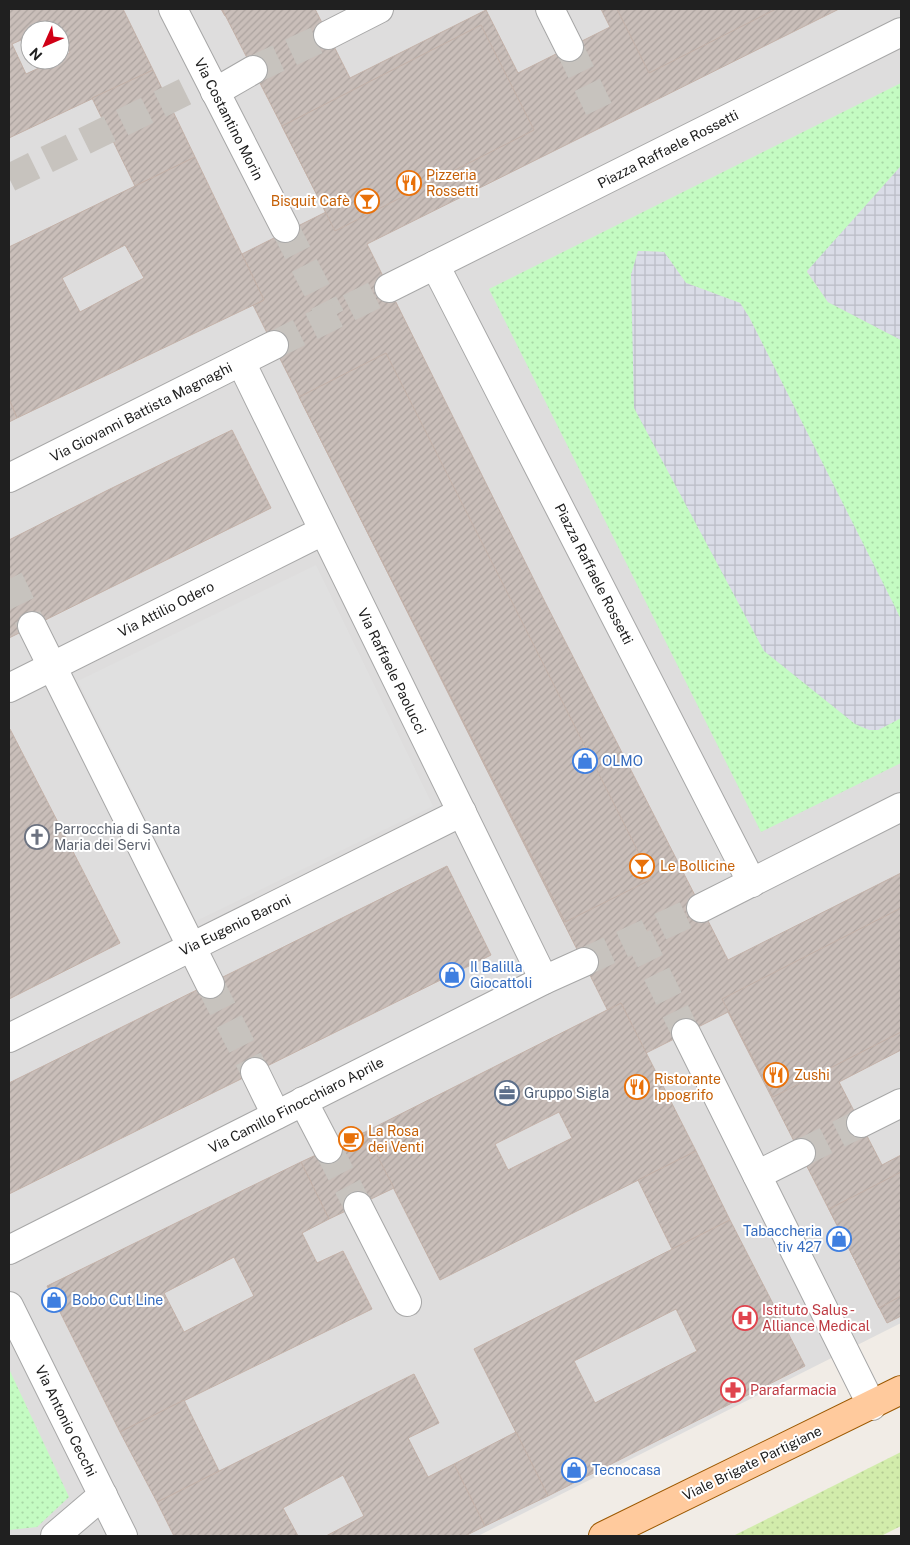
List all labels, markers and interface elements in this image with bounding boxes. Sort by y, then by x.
north arrow [20,20,70,70]
text: N [26,45,45,64]
street label: Via Costantino Morin [191,55,267,183]
street label: Piazza Raffaele Rossetti [595,106,741,192]
place label: Pizzeria Rossetti [426,167,479,199]
restaurant icon: Pizzeria Rossetti [396,170,422,196]
bar icon: Bisquit Cafè [354,188,380,214]
place label: Bisquit Cafè [271,193,350,209]
street label: Via Giovanni Battista Magnaghi [47,359,235,465]
street label: Piazza Raffaele Rossetti [551,501,637,647]
street label: Via Attilio Odero [115,578,217,640]
street label: Via Raffaele Paolucci [355,606,429,736]
shop icon: OLMO [572,748,598,774]
place label: OLMO [602,753,643,769]
place label: Parrocchia di Santa Maria dei Servi [54,821,180,853]
church icon: Parrocchia di Santa Maria dei Servi [24,824,50,850]
bar icon: Le Bollicine [629,853,655,879]
place label: Le Bollicine [660,858,735,874]
street label: Via Eugenio Baroni [177,891,293,959]
place label: Il Balilla Giocattoli [470,959,532,991]
shop icon: Il Balilla Giocattoli [439,962,465,988]
street label: Via Camillo Finocchiaro Aprile [206,1054,386,1156]
restaurant icon: Zushi [763,1062,789,1088]
place label: Zushi [794,1067,830,1083]
place label: Ristorante Ippogrifo [654,1071,721,1103]
restaurant icon: Ristorante Ippogrifo [624,1074,650,1100]
office icon: Gruppo Sigla [494,1080,520,1106]
place label: Gruppo Sigla [524,1085,609,1101]
place label: La Rosa dei Venti [368,1123,424,1155]
cafe icon: La Rosa dei Venti [338,1126,364,1152]
place label: Tabaccheria tiv 427 [743,1223,822,1255]
shop icon: Tabaccheria tiv 427 [826,1226,852,1252]
shop icon: Bobo Cut Line [41,1287,67,1313]
place label: Bobo Cut Line [72,1292,163,1308]
place label: Istituto Salus - Alliance Medical [762,1302,870,1334]
hospital icon: Istituto Salus - Alliance Medical [732,1305,758,1331]
street label: Via Antonio Cecchi [32,1363,100,1479]
pharmacy icon: Parafarmacia [720,1377,746,1403]
place label: Parafarmacia [750,1382,837,1398]
street label: Viale Brigate Partigiane [680,1422,824,1504]
shop icon: Tecnocasa [561,1457,587,1483]
place label: Tecnocasa [592,1462,661,1478]

